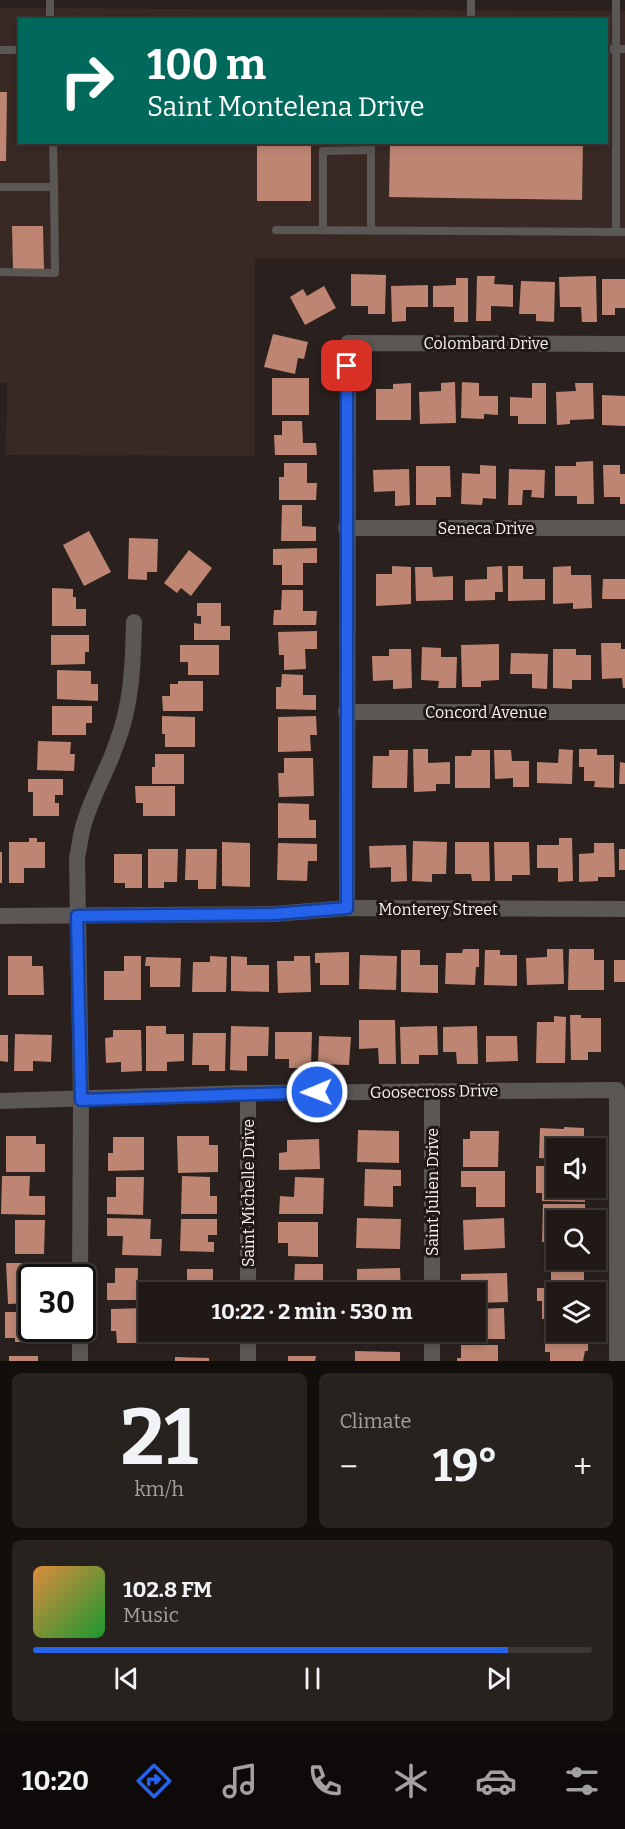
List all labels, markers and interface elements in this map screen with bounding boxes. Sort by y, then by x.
text: 100 m [147,40,266,90]
icon: right [48,42,126,120]
text: Saint Montelena Drive [147,91,424,123]
street label: Colombard Drive [424,334,549,353]
pin [321,340,372,391]
icon: arrive [330,349,363,382]
street label: Seneca Drive [438,519,534,538]
street label: Concord Avenue [425,703,547,722]
street label: Monterey Street [378,900,498,919]
position arrow [285,1060,349,1124]
street label: Goosecross Drive [370,1081,498,1102]
street label: Saint Michelle Drive [239,1119,258,1267]
street label: Saint Julien Drive [423,1128,442,1256]
map controls [546,1138,606,1342]
button: sound [546,1138,606,1198]
button: search [546,1210,606,1270]
speed limit sign: 30 [18,1264,96,1342]
button: layers [546,1282,606,1342]
text: 10:22 · 2 min · 530 m [212,1298,413,1325]
text: 21 [120,1391,198,1485]
text: Climate [340,1409,411,1433]
text: 19° [433,1439,498,1493]
text: − [340,1447,358,1487]
text: + [573,1447,592,1487]
text: km/h [135,1477,184,1501]
text: 102.8 FM [123,1576,212,1603]
text: Music [123,1603,179,1627]
icon: previous [110,1662,143,1695]
icon: pause [296,1662,329,1695]
icon: next [482,1662,515,1695]
icon: directions [133,1760,175,1802]
icon: music [219,1760,261,1802]
icon: phone [304,1760,346,1802]
icon: climate [390,1760,432,1802]
icon: car [475,1760,517,1802]
icon: filters [561,1760,603,1802]
text: 10:20 [22,1765,89,1797]

